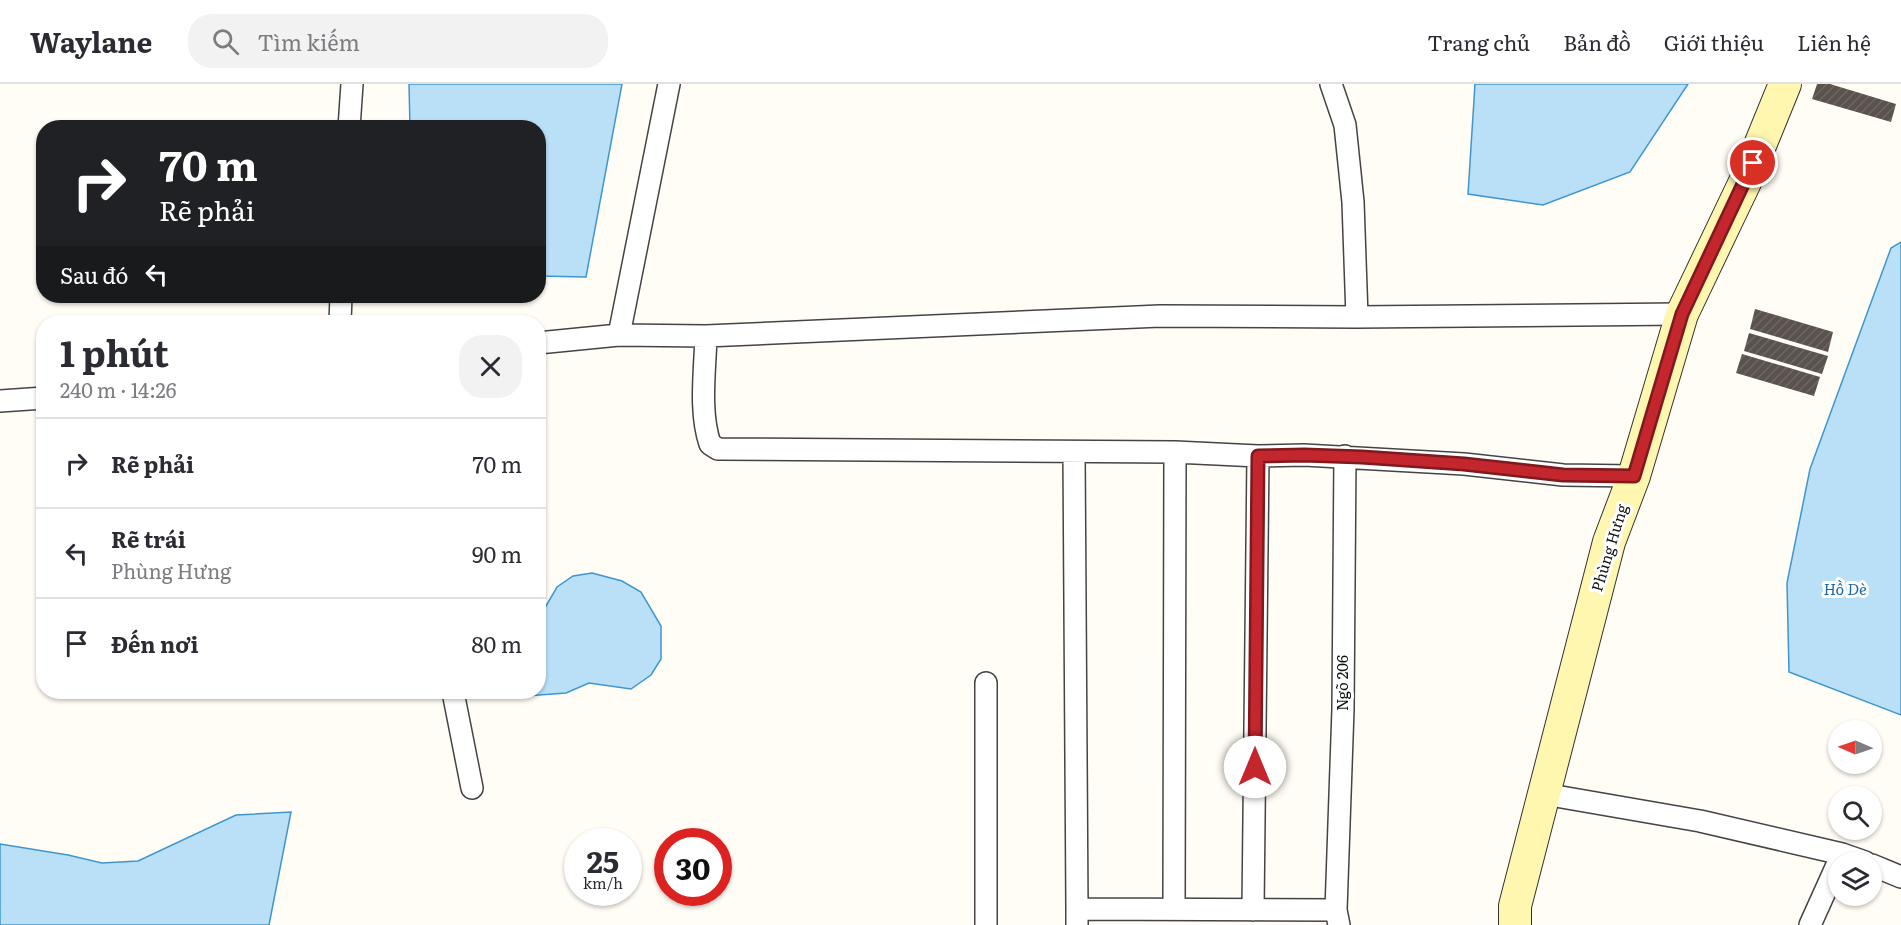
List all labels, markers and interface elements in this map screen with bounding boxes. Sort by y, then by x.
search box [188,14,608,68]
text: Waylane [30,20,152,62]
icon: search [209,25,242,58]
text: Tìm kiếm [257,25,360,58]
text: Trang chủ [1427,26,1530,57]
text: Bản đồ [1563,26,1631,57]
text: Giới thiệu [1664,26,1764,57]
text: Liên hệ [1797,26,1871,57]
text: 70 m [159,132,258,194]
pin [1727,137,1778,188]
icon: right [60,144,138,222]
icon: arrive [1736,146,1769,179]
text: Rẽ phải [159,189,255,229]
text: Sau đó [60,258,128,291]
icon: left [140,258,173,291]
text: 1 phút [60,325,169,378]
button: close [459,335,522,398]
text: 240 m · 14:26 [60,374,176,404]
icon: right [60,447,93,480]
text: Rẽ phải [111,447,194,480]
text: 70 m [472,447,522,480]
street label: Phùng Hưng [1584,500,1633,594]
text: Rẽ trái [111,522,186,555]
icon: left [60,537,93,570]
text: 90 m [472,537,522,570]
text: Phùng Hưng [111,555,231,585]
water label: Hồ Dè [1823,576,1867,600]
icon: arrive [60,627,93,660]
text: Đến nơi [111,627,199,660]
text: 80 m [471,627,522,660]
street label: Ngõ 206 [1330,655,1353,711]
north arrow [1828,720,1882,774]
map controls [1828,720,1882,906]
position arrow [1223,735,1287,799]
button: search [1828,786,1882,840]
speed limit sign: 30 [654,828,732,906]
text: 25 [587,838,619,882]
button: layers [1828,852,1882,906]
text: km/h [583,871,623,894]

